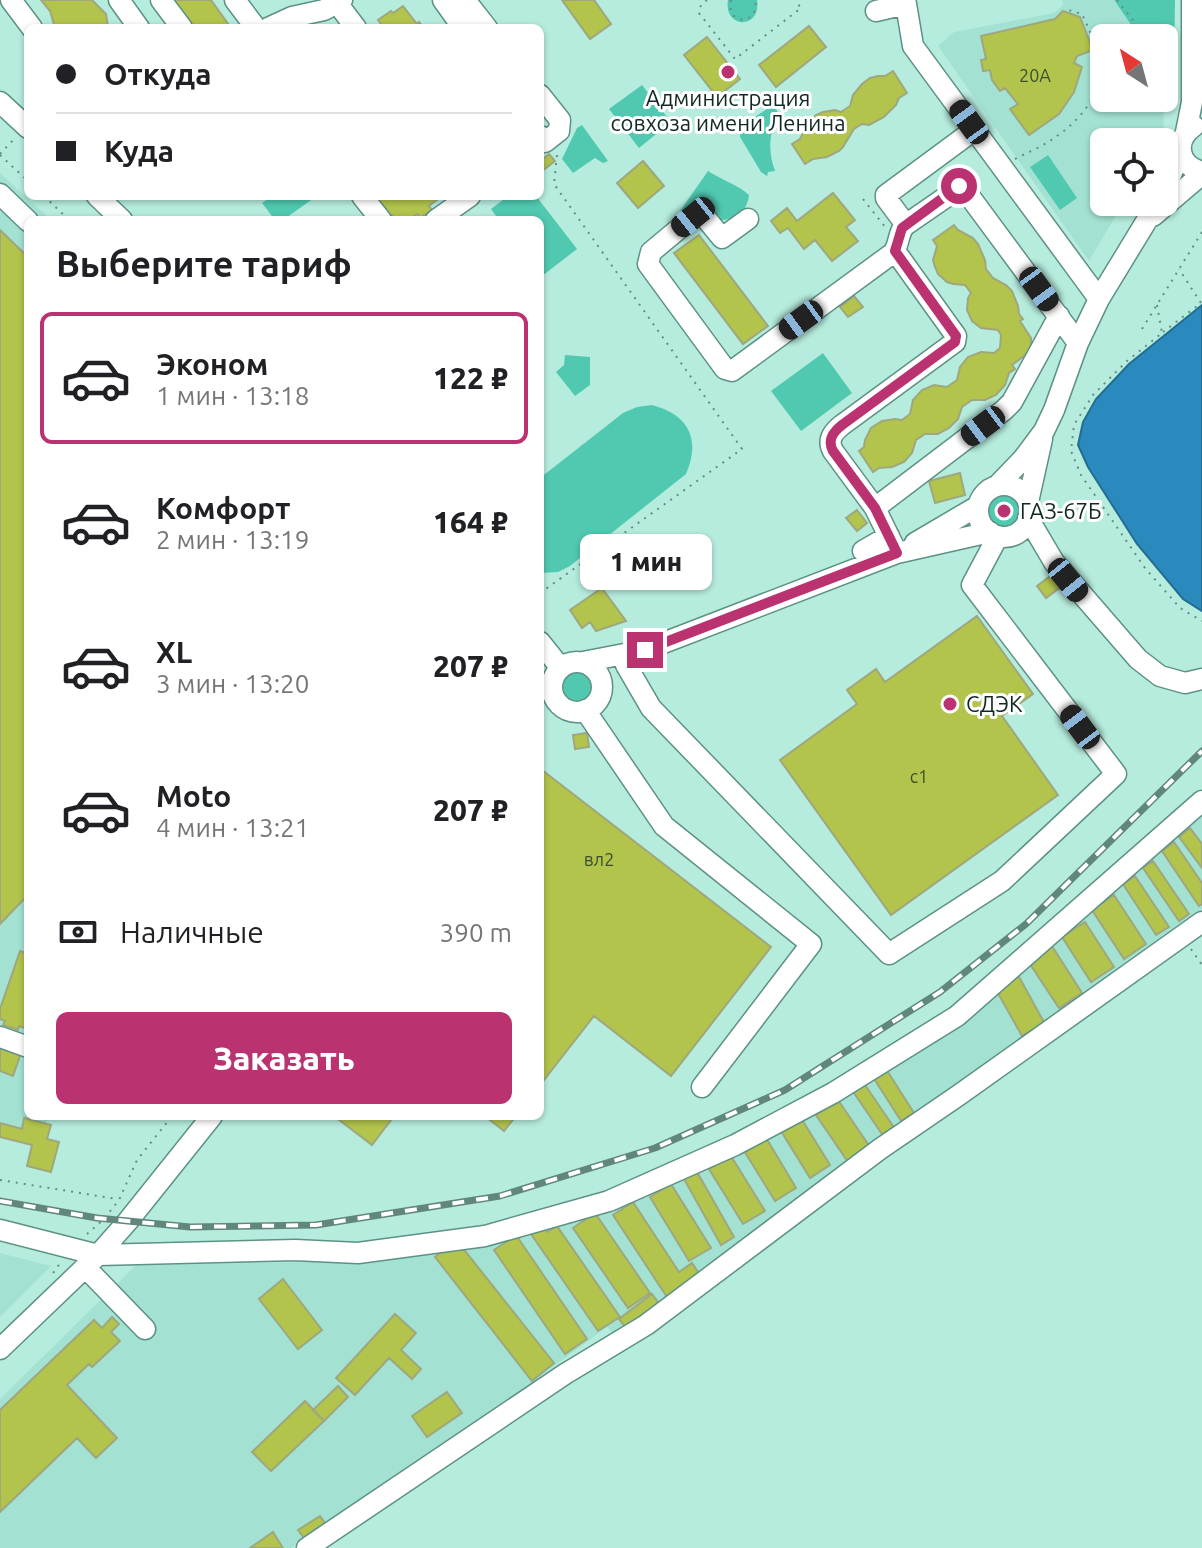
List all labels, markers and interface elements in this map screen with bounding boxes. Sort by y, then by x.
north arrow [1090,24,1178,112]
map controls [1090,24,1178,216]
text: Откуда [104,57,212,91]
marker: Администрация совхоза имени Ленина [719,63,737,81]
house number: 20А [1019,65,1051,85]
place label: Администрация совхоза имени Ленина [610,85,846,135]
car [945,96,993,148]
button: locate [1090,128,1178,216]
text: Куда [104,134,174,168]
route start [941,168,977,204]
car [667,193,719,241]
text: Выберите тариф [56,243,352,284]
car [1015,263,1063,315]
car [775,296,827,344]
icon: car [60,342,132,414]
text: Эконом [156,347,268,381]
text: 122 ₽ [433,361,508,395]
text: 1 мин · 13:18 [156,381,309,410]
car [957,402,1009,450]
icon: car [60,486,132,558]
text: Комфорт [156,491,290,525]
place label: ГАЗ-67Б [1020,498,1102,523]
marker: ГАЗ-67Б [995,502,1013,520]
text: 164 ₽ [433,505,508,539]
text: 2 мин · 13:19 [156,525,309,554]
callout: 1 мин [579,534,711,590]
text: 1 мин [610,547,682,576]
car [1044,554,1092,606]
icon: car [60,630,132,702]
route end [627,632,663,668]
text: XL [156,635,192,669]
text: 207 ₽ [433,649,508,683]
text: 3 мин · 13:20 [156,669,309,698]
place label: СДЭК [966,691,1023,716]
marker: СДЭК [941,695,959,713]
car [1056,701,1104,753]
house number: с1 [910,766,928,786]
icon: car [60,774,132,846]
text: Moto [156,779,231,813]
text: 207 ₽ [433,793,508,827]
text: 4 мин · 13:21 [156,813,309,842]
house number: вл2 [584,849,614,869]
icon: cash [56,910,100,954]
text: Наличные [120,915,264,949]
text: 390 m [440,918,512,947]
button: Заказать [56,1012,512,1104]

